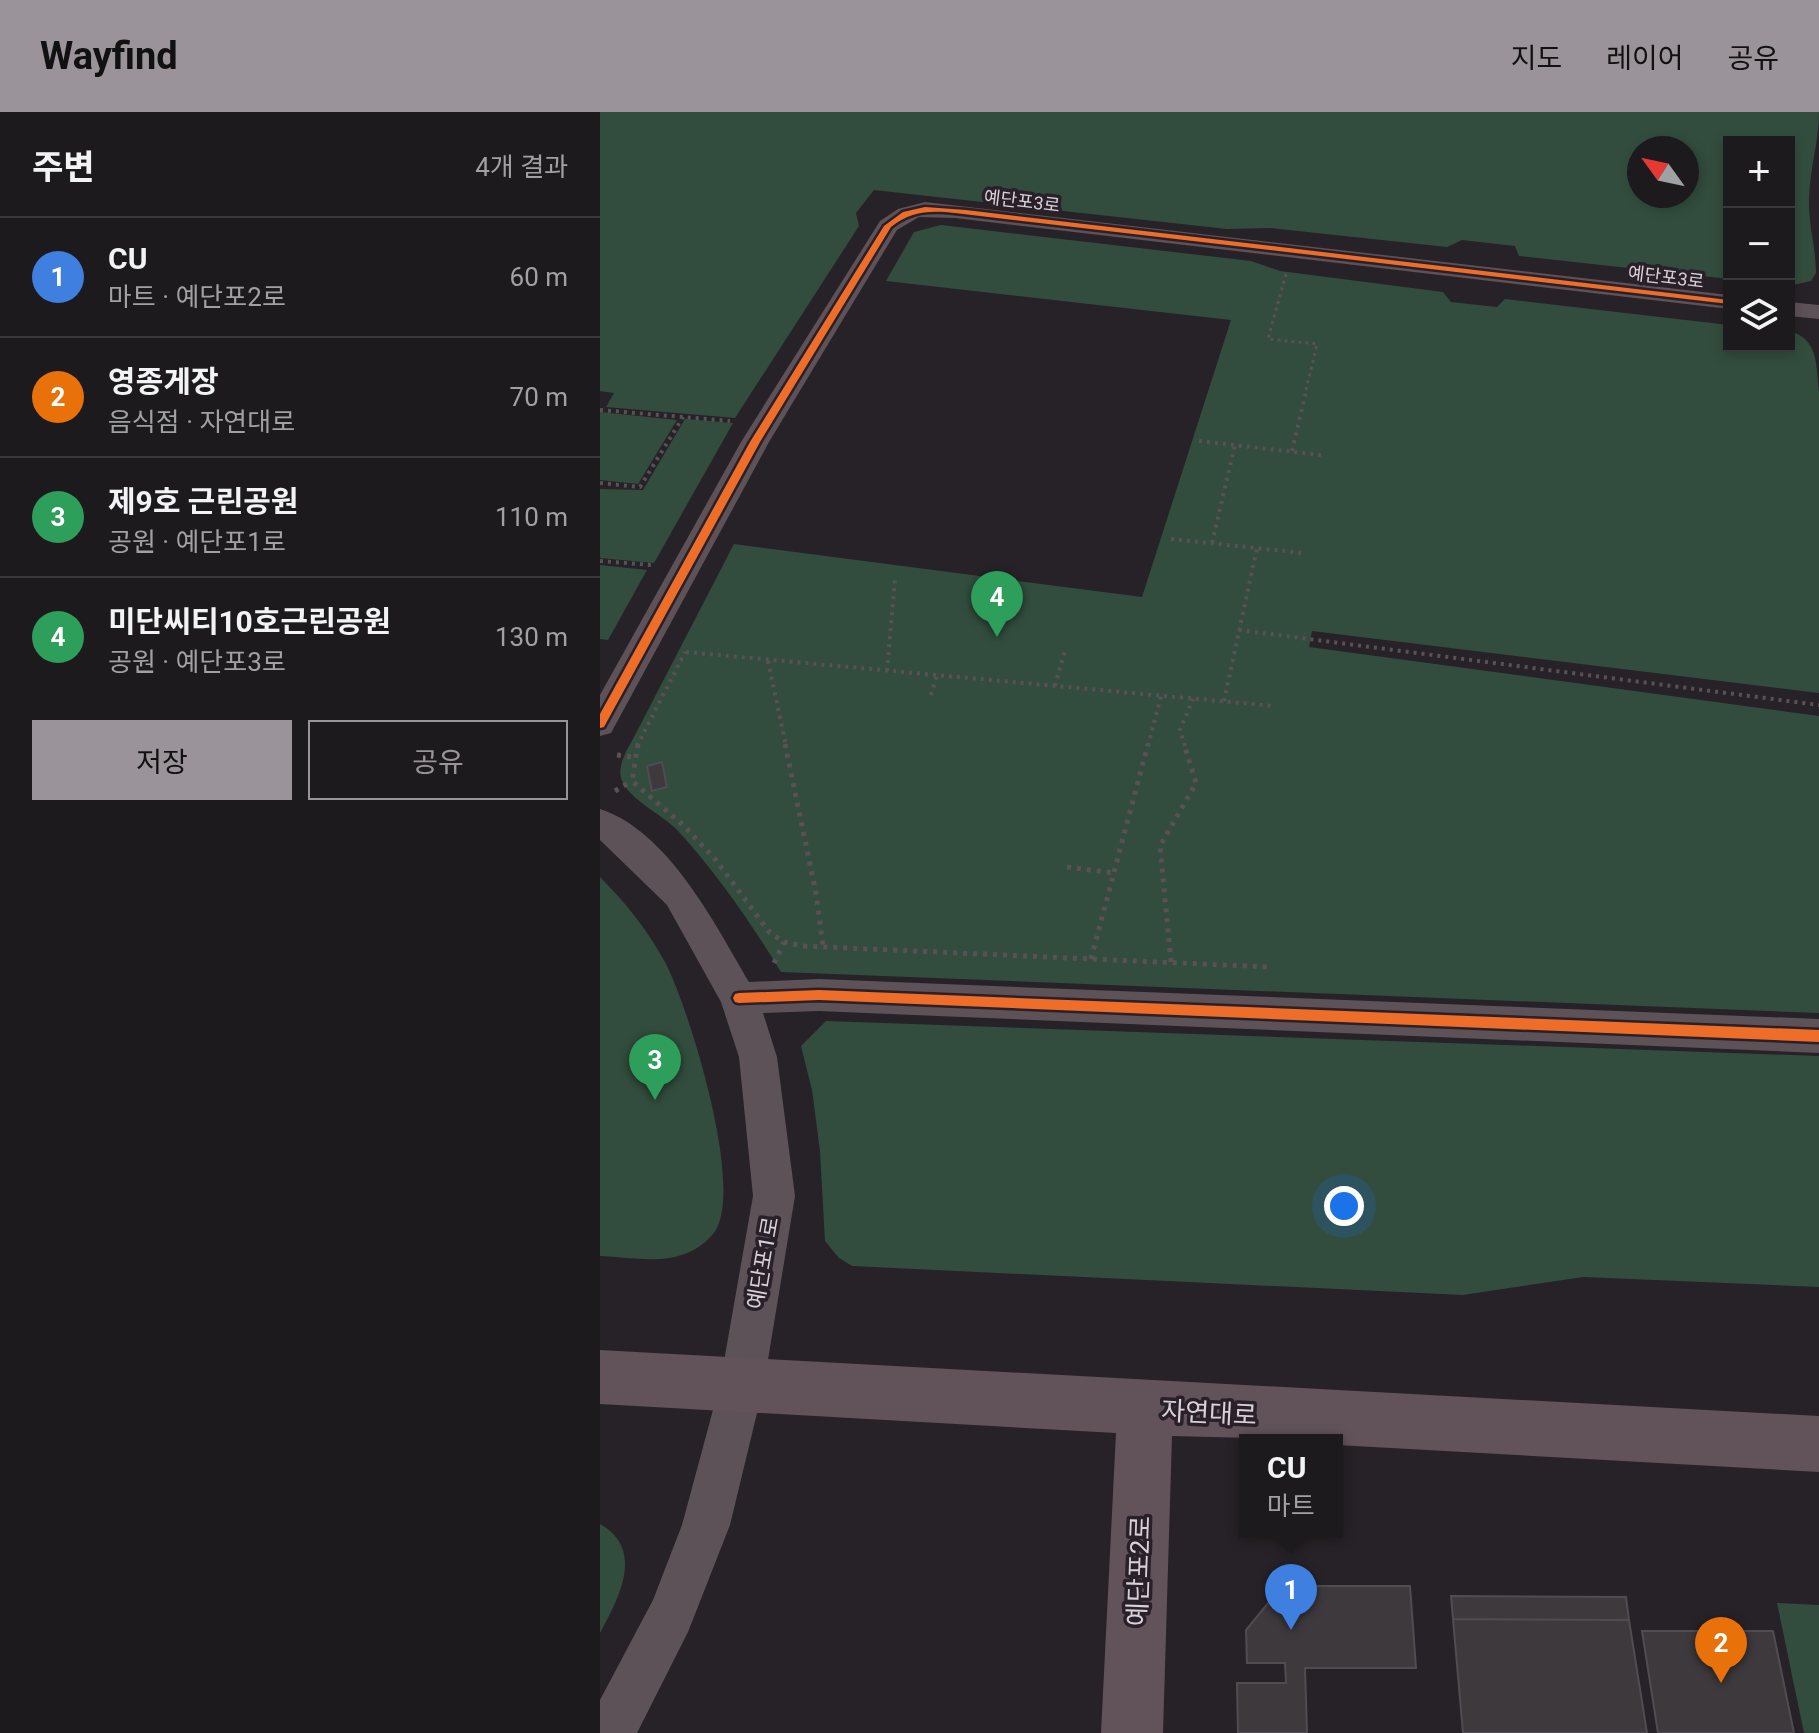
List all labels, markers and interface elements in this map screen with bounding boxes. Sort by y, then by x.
text: Wayfind [40,34,178,78]
text: 지도 [1511,42,1562,75]
text: 레이어 [1606,42,1683,75]
text: 공유 [1727,42,1779,75]
north arrow [1627,136,1699,208]
map controls [1723,136,1795,352]
button: + [1723,136,1795,208]
text: 주변 [32,147,95,187]
text: 4개 결과 [475,152,568,182]
street label: 예단포3로 [983,186,1061,216]
button: − [1723,208,1795,280]
text: CU [108,241,147,276]
text: 1 [51,262,65,292]
text: 60 m [510,262,568,292]
street label: 예단포3로 [1627,262,1705,292]
button: layers [1723,280,1795,352]
text: 마트 · 예단포2로 [108,282,286,312]
text: 영종게장 [108,364,218,399]
text: 2 [51,382,65,412]
text: 70 m [510,382,568,412]
text: 음식점 · 자연대로 [108,407,295,437]
text: 제9호 근린공원 [108,484,298,519]
text: 3 [51,502,65,532]
text: 110 m [495,502,568,532]
text: 공원 · 예단포1로 [108,527,286,557]
pin: 4 [971,571,1023,637]
text: 미단씨티10호근린공원 [108,604,391,639]
text: 4 [51,622,65,652]
text: 130 m [495,622,568,652]
text: 공원 · 예단포3로 [108,647,286,677]
button: 저장 [32,720,292,800]
button: 공유 [308,720,568,800]
pin: 3 [629,1034,681,1100]
your location [1324,1186,1364,1226]
street label: 예단포1로 [743,1215,783,1311]
street label: 자연대로 [1160,1396,1258,1430]
popup [1239,1434,1343,1538]
text: CU [1267,1450,1306,1485]
text: 마트 [1267,1491,1315,1521]
street label: 예단포2로 [1122,1515,1156,1627]
pin: 1 [1265,1564,1317,1630]
pin: 2 [1695,1617,1747,1683]

